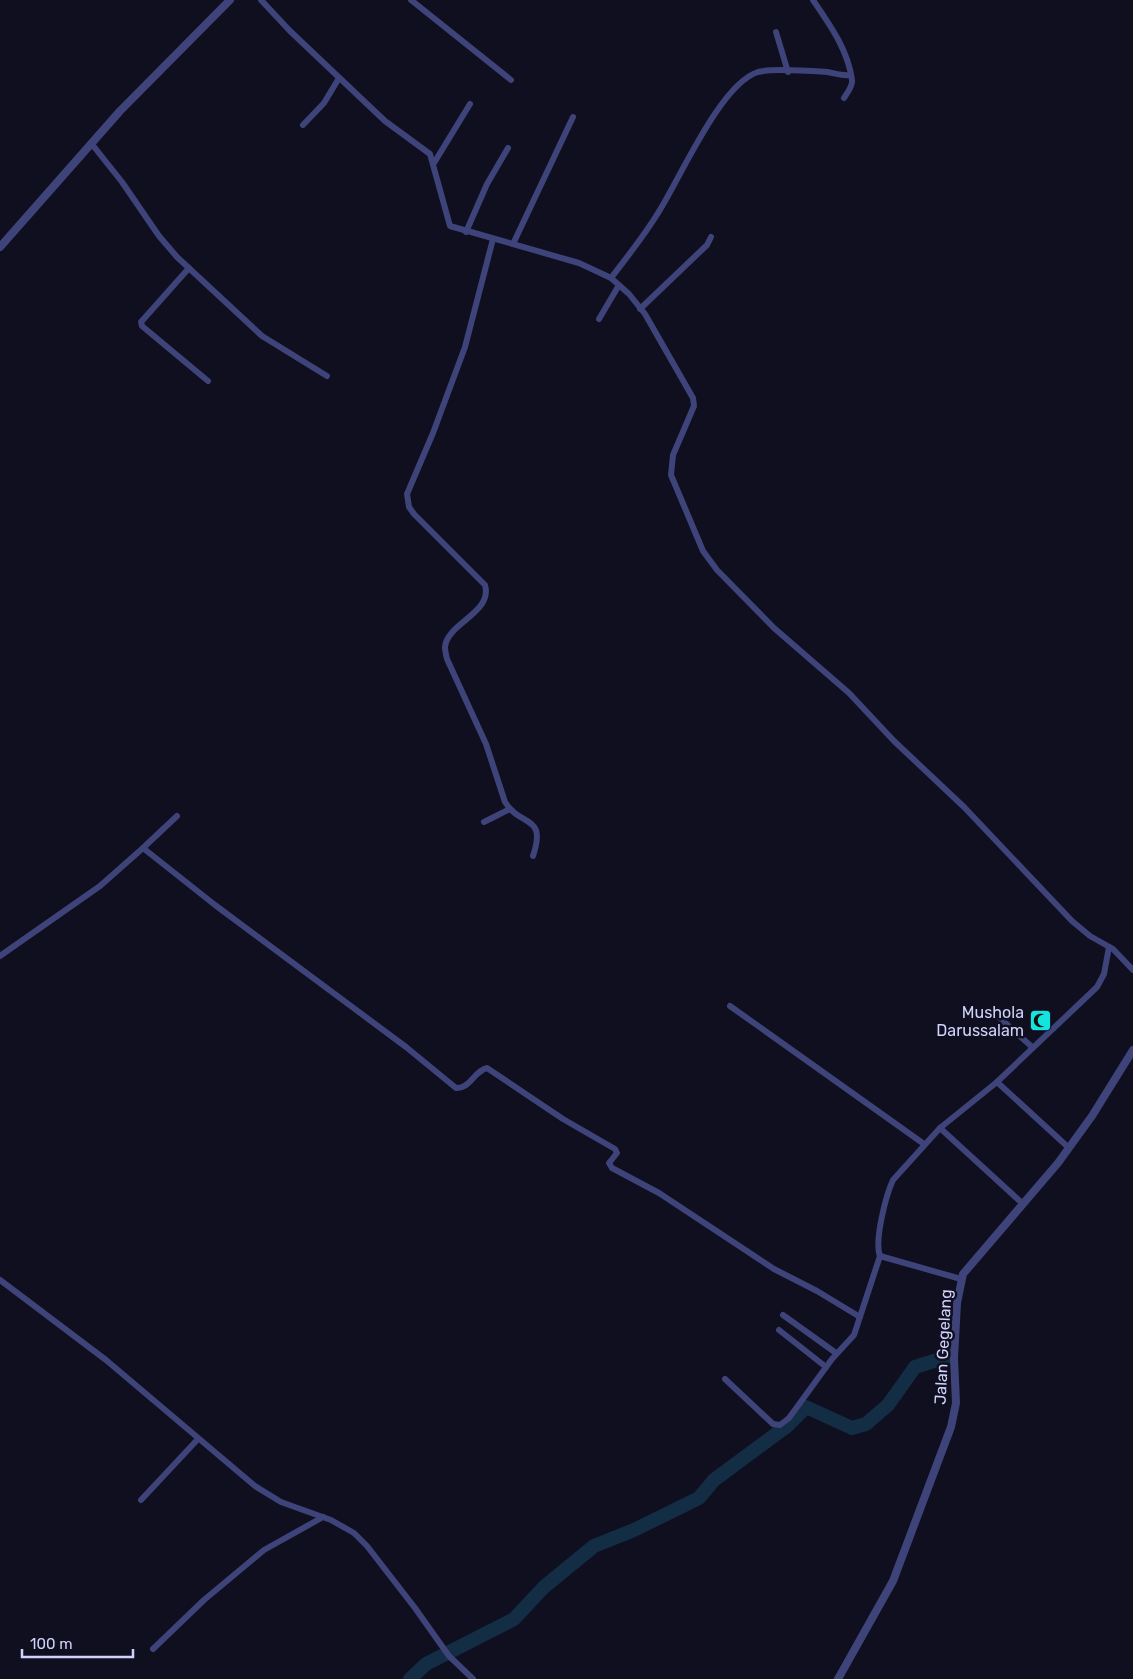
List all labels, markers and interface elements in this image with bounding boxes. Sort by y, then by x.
place label: Mushola Darussalam [936,1003,1024,1040]
mosque icon: Mushola Darussalam [1028,1009,1052,1033]
street label: Jalan Gegelang [930,1289,956,1405]
scale bar [22,1626,134,1658]
text: 100 m [30,1635,72,1653]

